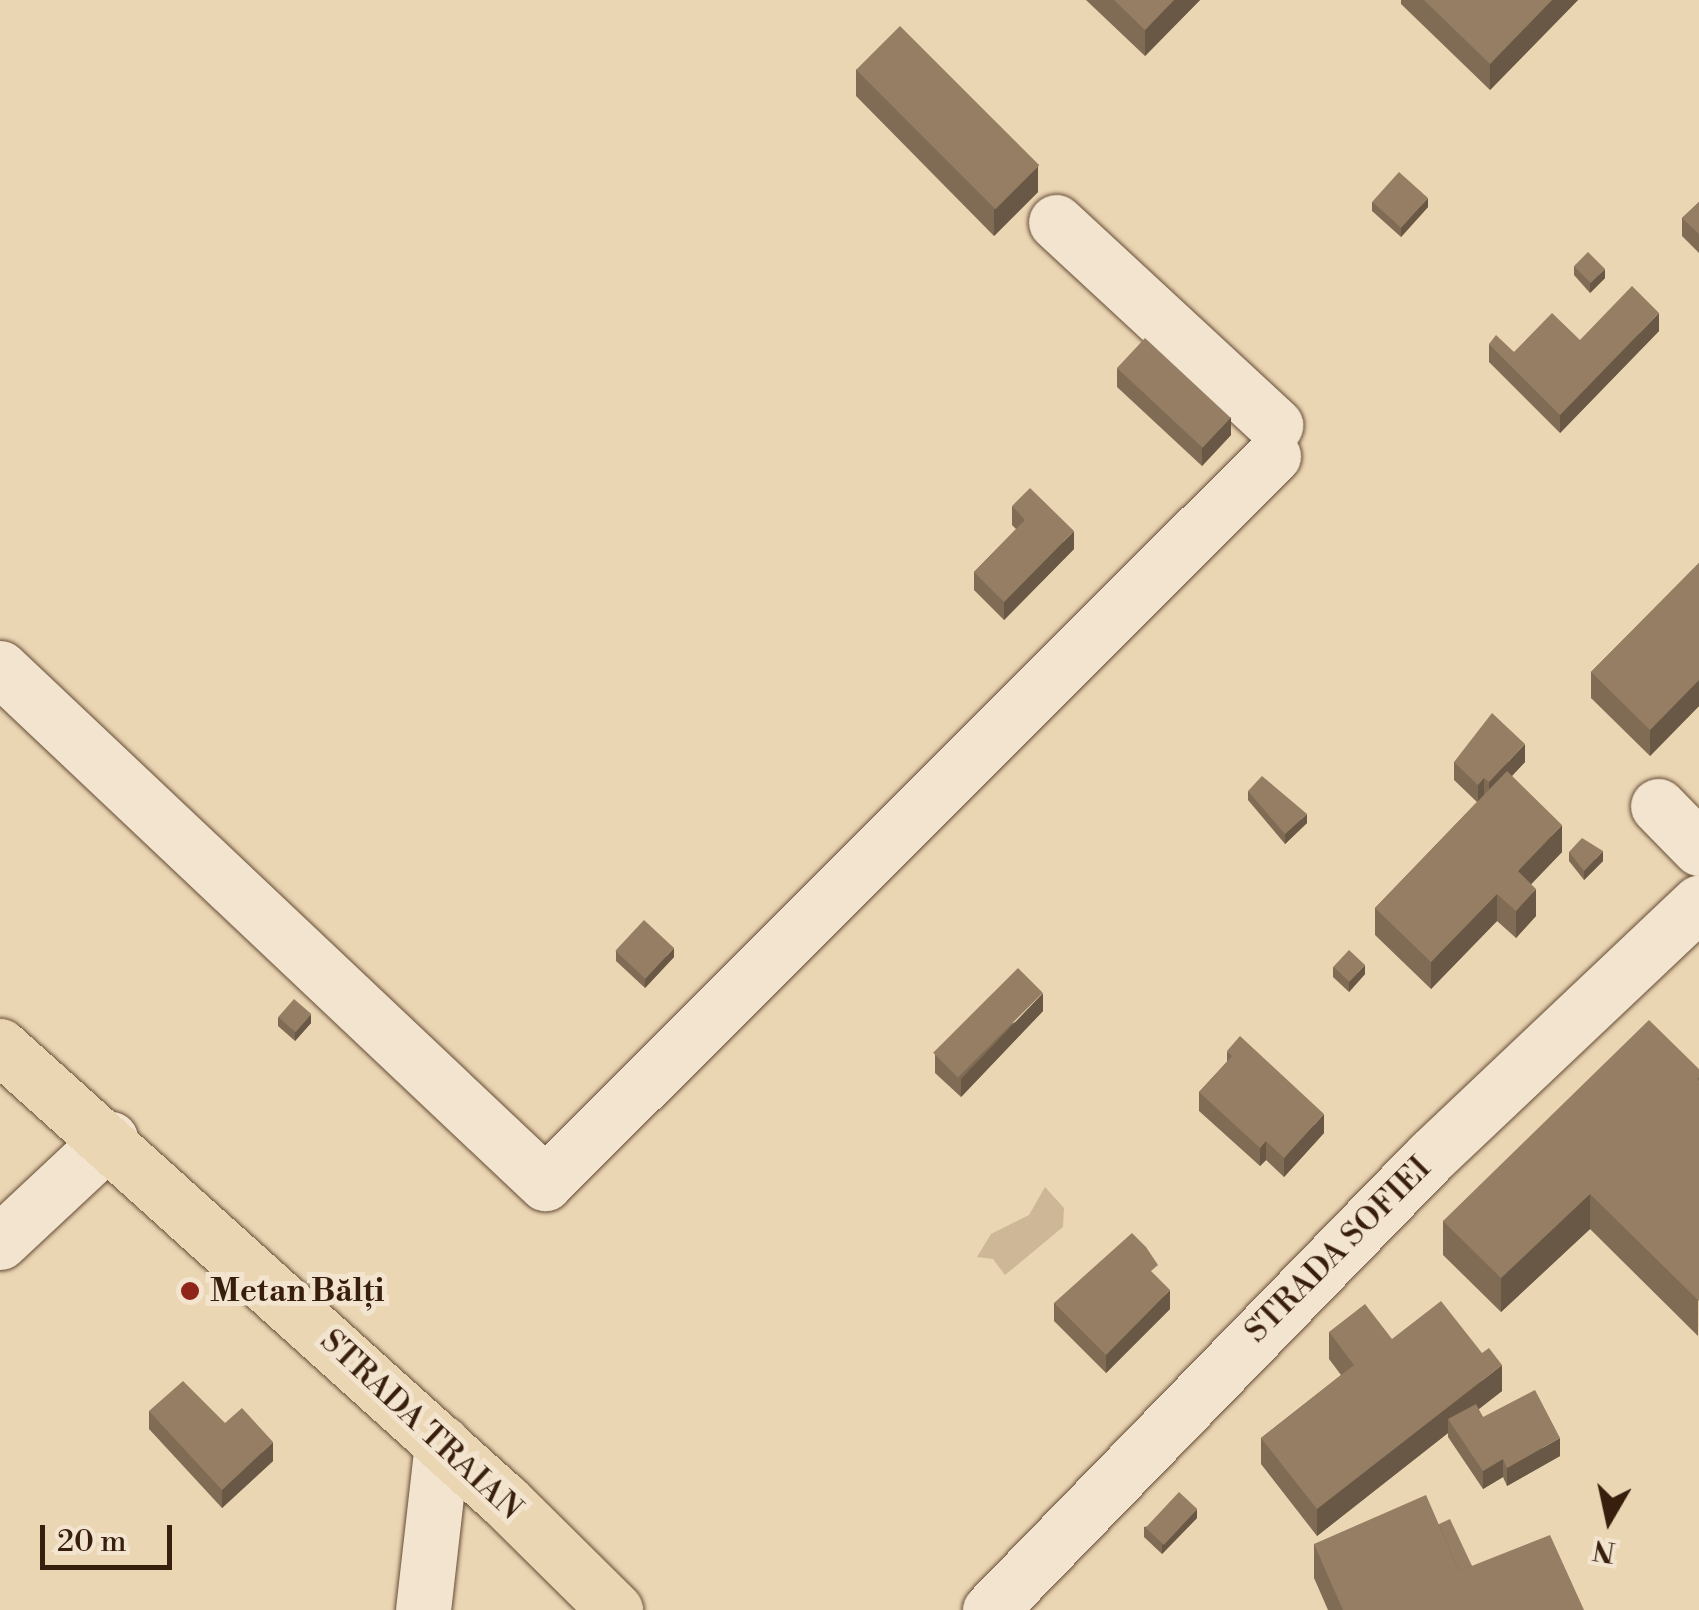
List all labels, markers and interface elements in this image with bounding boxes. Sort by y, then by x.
street label: STRADA SOFIEI [1237,1149,1439,1351]
place label: Metan Bălți [210,1272,385,1310]
marker: Metan Bălți [179,1280,201,1302]
street label: STRADA TRАIAN [312,1322,530,1528]
north arrow [1559,1470,1659,1570]
scale bar [45,1505,178,1567]
text: 20 m [57,1523,126,1561]
text: N [1591,1531,1618,1569]

